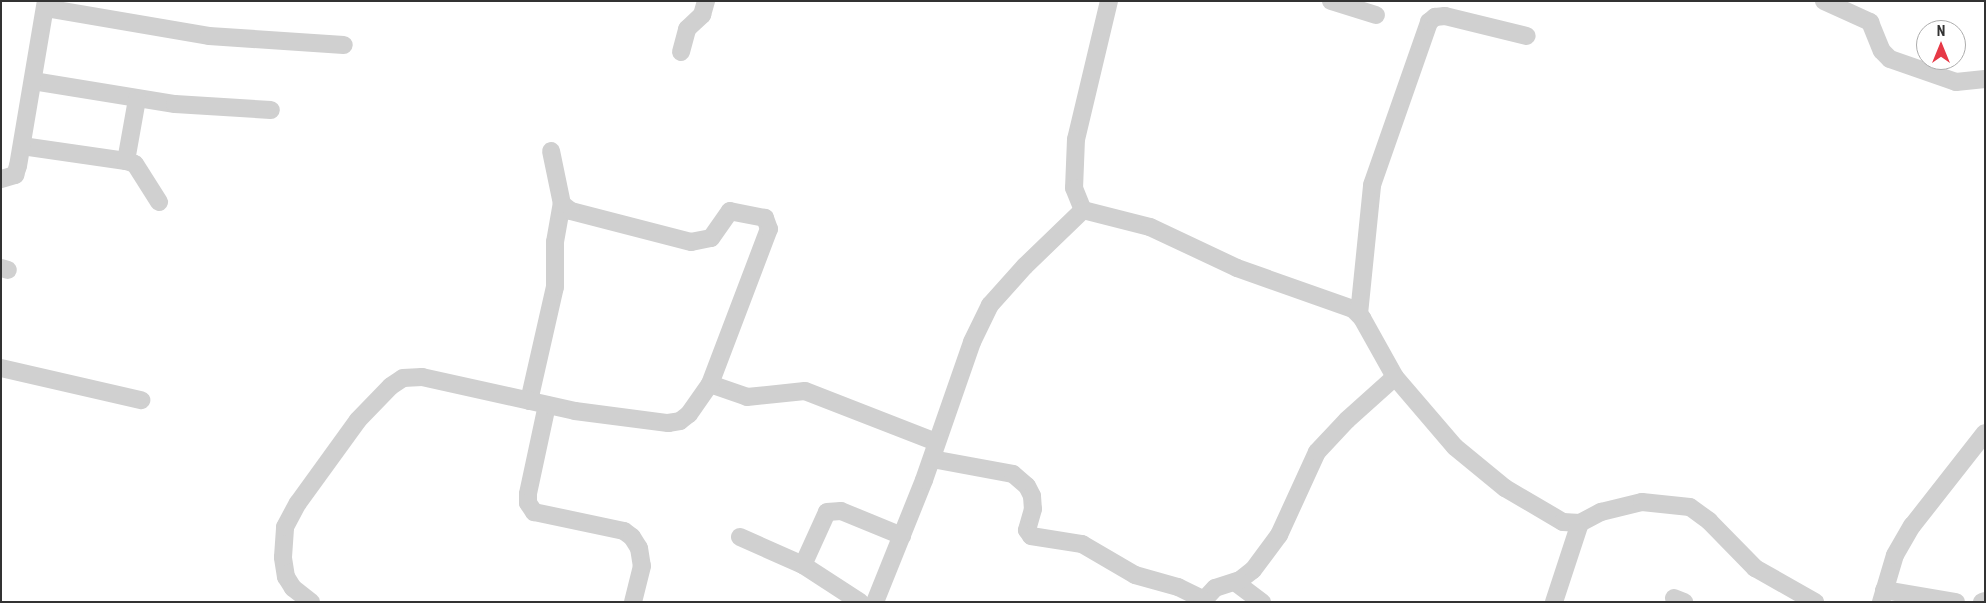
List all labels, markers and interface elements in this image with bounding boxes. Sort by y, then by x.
north arrow [1916,20,1966,70]
text: N [1937,23,1945,39]

